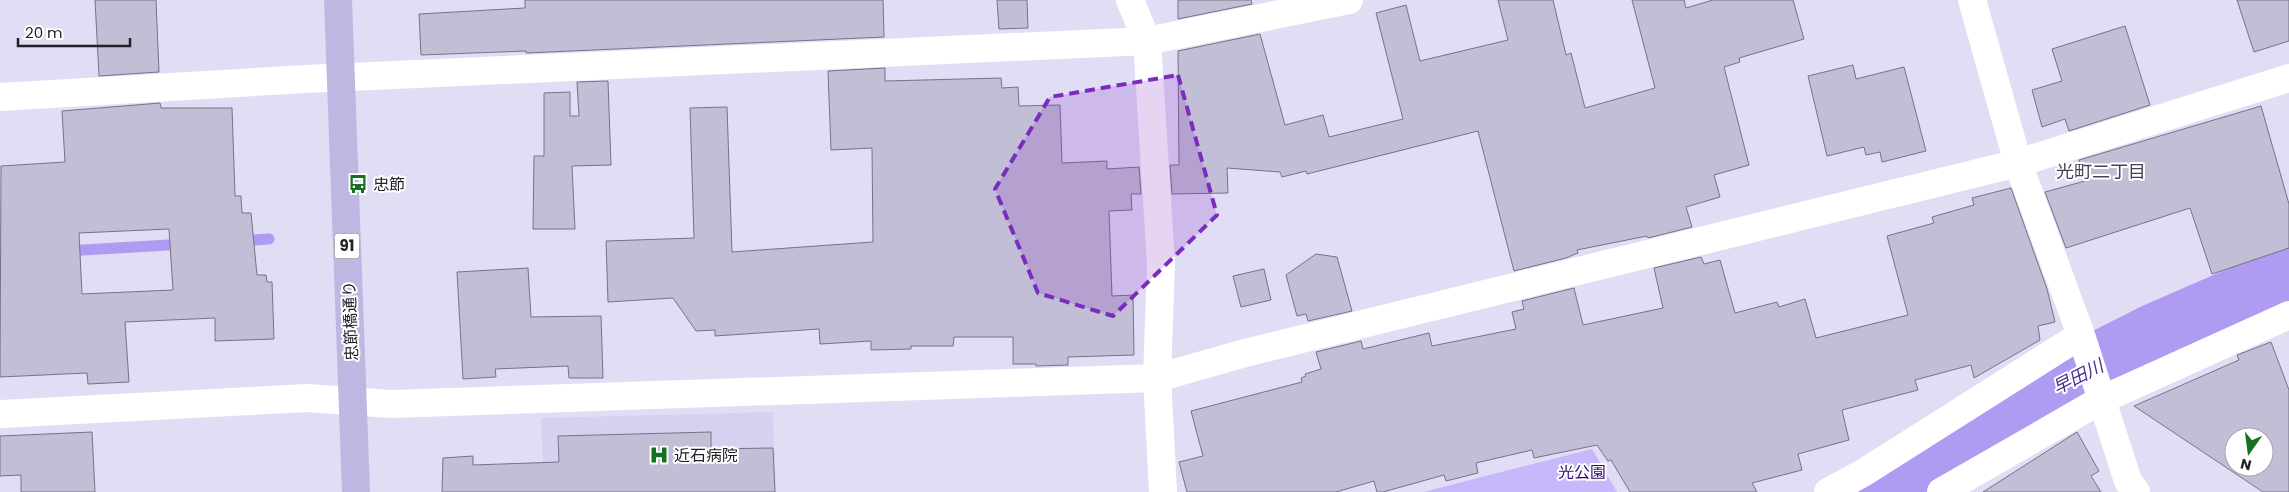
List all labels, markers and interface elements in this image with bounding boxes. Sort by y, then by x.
scale bar [18,15,130,47]
text: 20 m [25,22,63,43]
district label: 光町二丁目 [2056,159,2146,184]
bus stop icon: 忠節 [347,173,369,195]
place label: 忠節 [373,173,405,196]
road number: 91 [334,234,360,258]
street label: 忠節橋通り [338,281,363,361]
water label: 早田川 [2048,352,2109,400]
north arrow [2224,427,2274,477]
hospital icon: 近石病院 [648,444,670,466]
place label: 近石病院 [674,444,738,467]
text: N [2238,454,2253,476]
park label: 光公園 [1558,461,1606,484]

